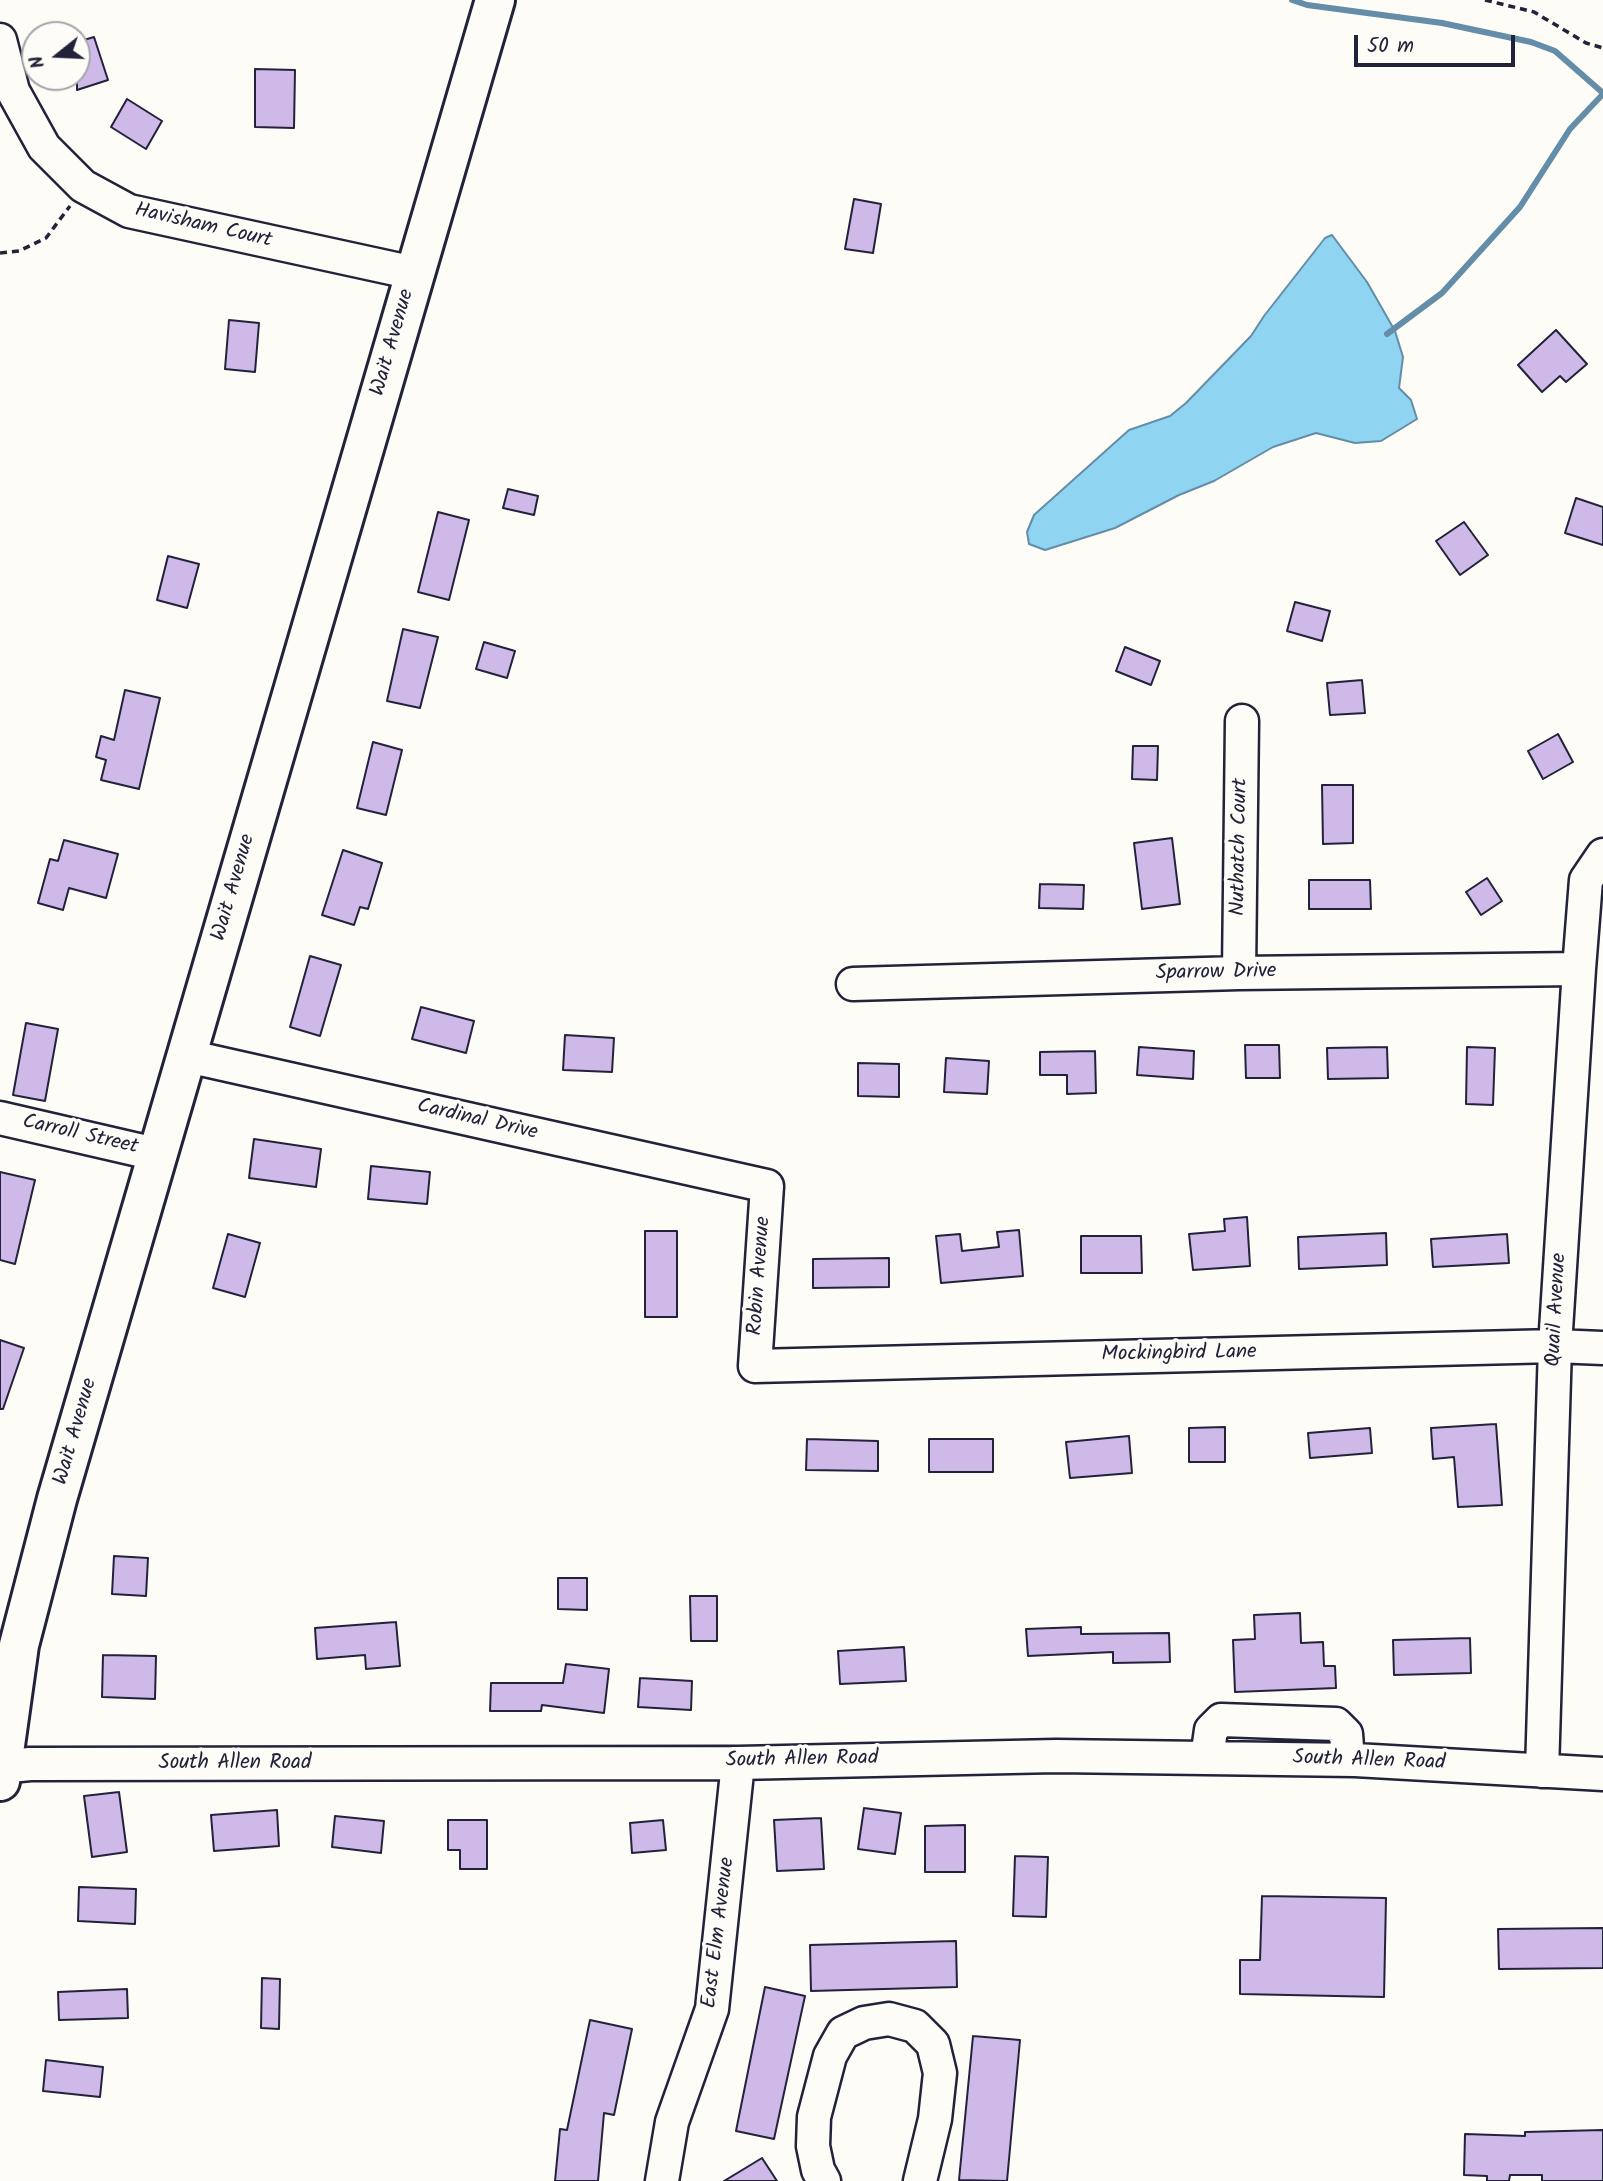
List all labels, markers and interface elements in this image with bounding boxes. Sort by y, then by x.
north arrow [21,21,91,91]
scale bar [1358,21,1519,65]
text: 50 m [1367,30,1414,63]
text: N [22,52,54,72]
street label: Havisham Court [132,199,274,255]
street label: Wait Avenue [367,287,421,399]
street label: Nuthatch Court [1227,778,1255,916]
street label: Wait Avenue [208,832,262,944]
street label: Sparrow Drive [1155,960,1277,988]
street label: Cardinal Drive [414,1095,540,1147]
street label: Carroll Street [20,1110,140,1162]
street label: Robin Avenue [744,1216,778,1336]
street label: Quail Avenue [1542,1253,1574,1367]
street label: Mockingbird Lane [1101,1341,1257,1369]
street label: Wait Avenue [50,1376,104,1488]
street label: South Allen Road [725,1747,879,1775]
street label: South Allen Road [1292,1747,1446,1777]
street label: South Allen Road [159,1751,311,1777]
street label: East Elm Avenue [698,1856,742,2010]

